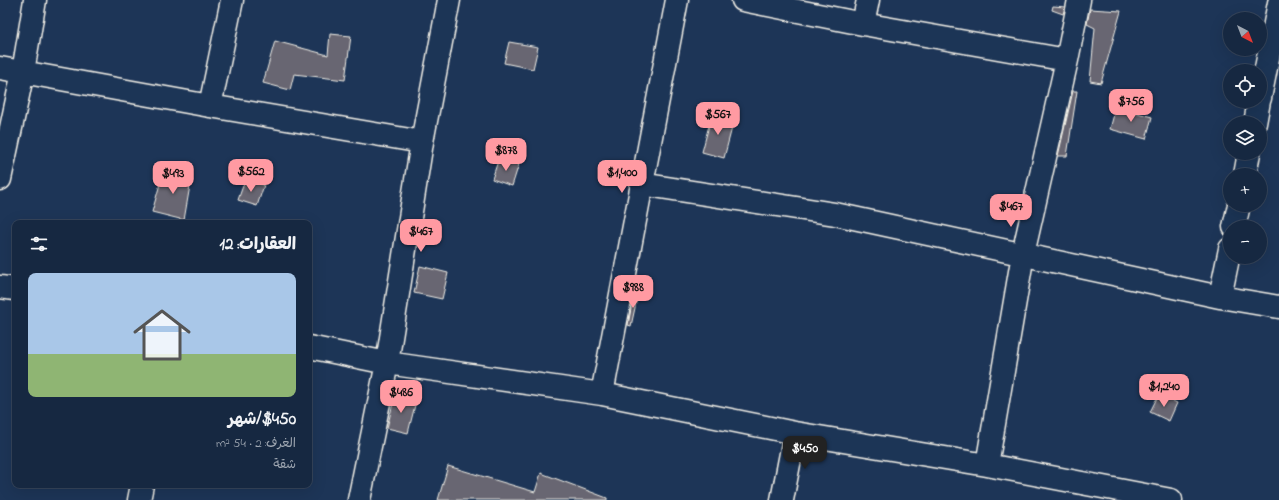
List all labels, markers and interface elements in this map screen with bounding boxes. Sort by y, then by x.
north arrow [1223,12,1267,56]
map controls [1223,12,1267,264]
button: locate [1223,64,1267,108]
pin: $756 [1107,89,1155,123]
text: $756 [1118,92,1144,111]
pin: $567 [694,102,742,136]
text: $567 [705,105,731,124]
button: layers [1223,116,1267,160]
pin: $878 [482,138,530,172]
text: $878 [495,141,517,160]
pin: $562 [227,159,275,193]
pin: $1,400 [589,160,655,194]
pin: $493 [149,161,197,195]
text: $562 [237,162,265,181]
text: $1,400 [607,163,637,182]
text: $493 [162,164,184,183]
button: + [1223,168,1267,212]
pin: $467 [987,194,1035,228]
text: $467 [999,197,1023,216]
pin: $467 [397,219,445,253]
button: − [1223,220,1267,264]
text: $467 [409,222,433,241]
text: العقارات: 12 [219,232,296,257]
icon: filters [28,233,50,255]
pin: $988 [609,275,657,309]
text: $988 [622,278,644,297]
icon: home [126,299,198,371]
pin: $1,240 [1131,374,1197,408]
text: $1,240 [1148,377,1180,396]
pin: $486 [377,380,425,414]
text: $486 [389,383,413,402]
text: $450/شهر [228,407,296,432]
text: الغرف: 2 · 54 m² [216,434,296,453]
pin: $450 [781,436,829,470]
text: $450 [792,439,818,458]
text: شقة [273,455,296,474]

